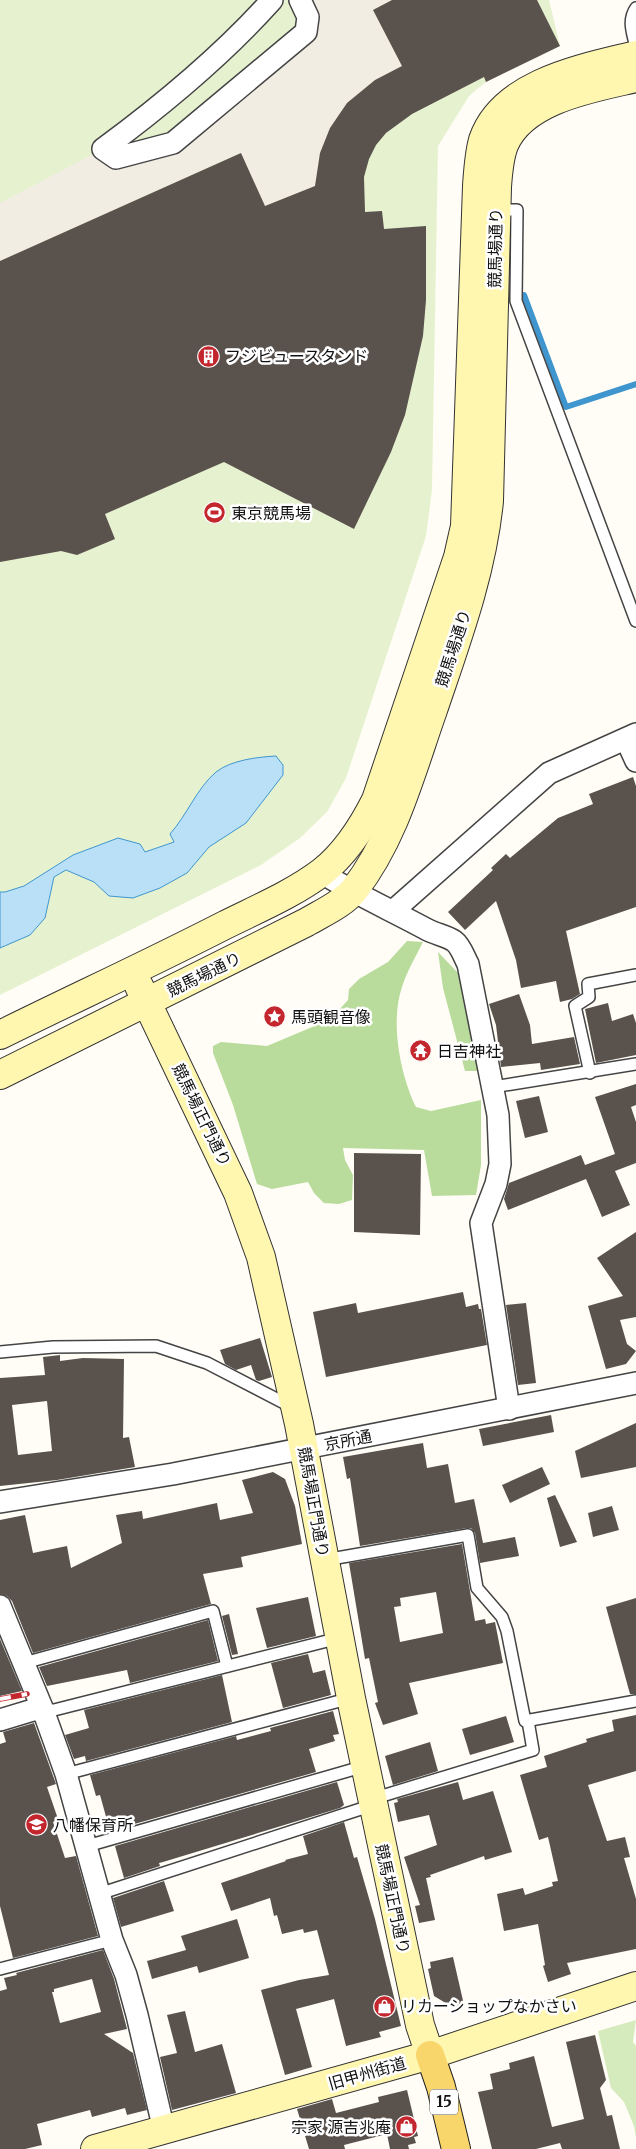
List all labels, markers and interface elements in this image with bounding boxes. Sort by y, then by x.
street label: 競馬場通り [484,208,506,288]
building icon: フジビュースタンド [197,344,221,368]
place label: フジビュースタンド [225,346,368,366]
sports icon: 東京競馬場 [203,501,227,525]
place label: 東京競馬場 [231,503,311,523]
street label: 競馬場通り [431,607,475,689]
street label: 競馬場通り [164,947,244,1001]
place icon: 馬頭観音像 [263,1005,287,1029]
place label: 馬頭観音像 [291,1007,371,1027]
temple icon: 日吉神社 [409,1039,433,1063]
place label: 日吉神社 [437,1041,501,1061]
street label: 競馬場正門通り [168,1060,236,1170]
street label: 京所通 [323,1426,373,1454]
street label: 競馬場正門通り [294,1445,334,1559]
school or university icon: 八幡保育所 [25,1813,49,1837]
place label: 八幡保育所 [53,1815,133,1835]
street label: 競馬場正門通り [372,1842,414,1956]
shop icon: リカーショップなかさい [373,1994,397,2018]
place label: リカーショップなかさい [401,1996,577,2016]
street label: 旧甲州街道 [326,2052,408,2094]
road number: 15 [430,2090,458,2114]
shop icon: 宗家 源吉兆庵 [395,2115,419,2139]
place label: 宗家 源吉兆庵 [291,2117,391,2137]

